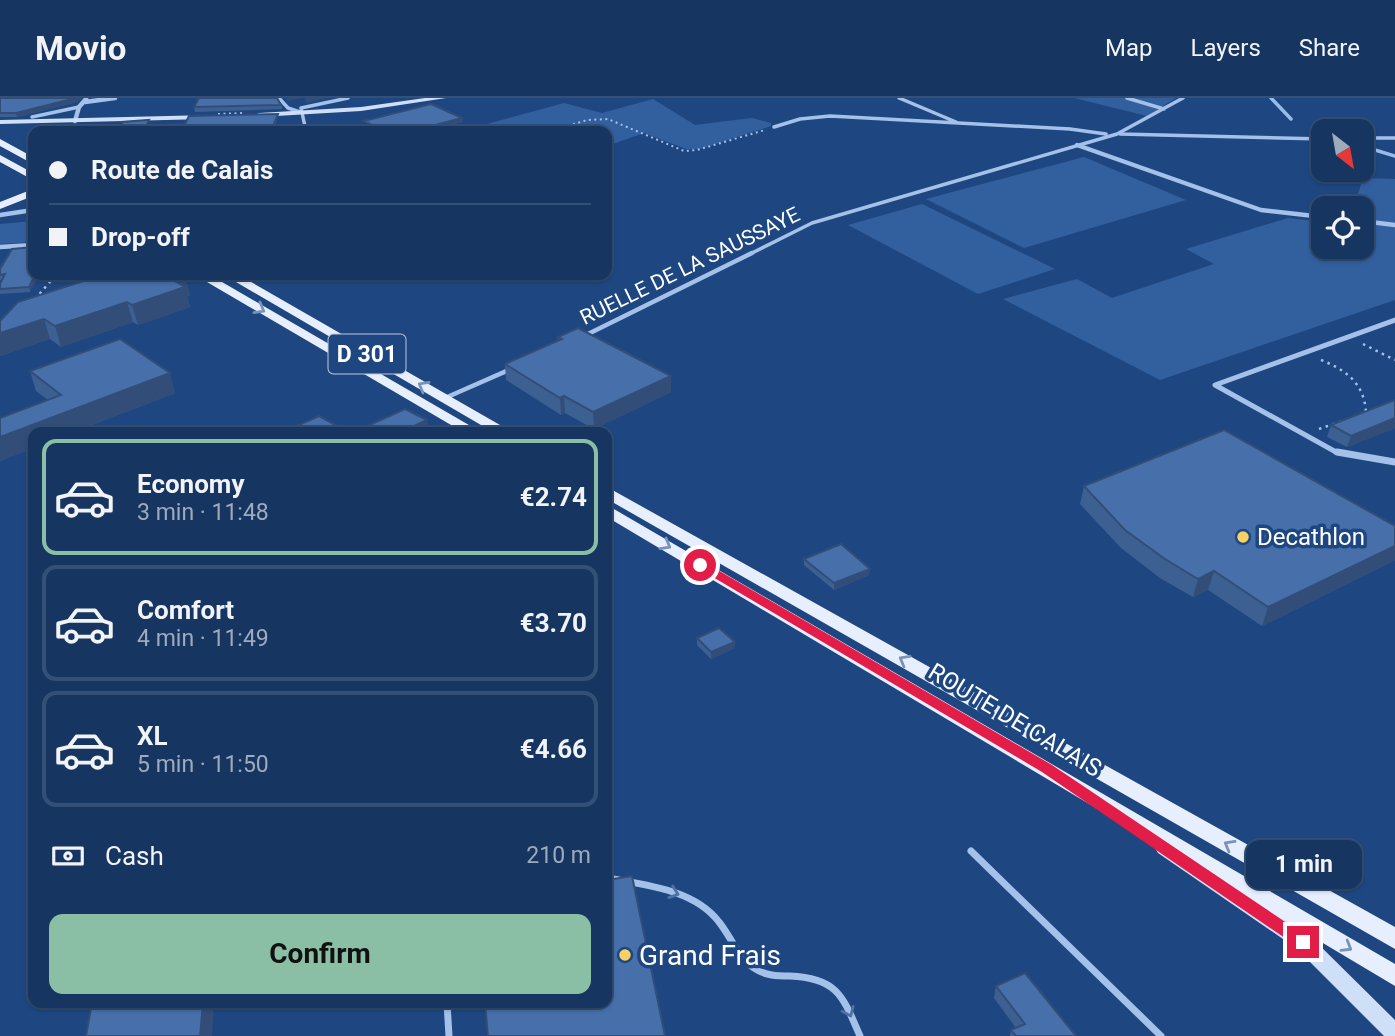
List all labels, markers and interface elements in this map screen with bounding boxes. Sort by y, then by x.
text: Movio [35,29,126,68]
text: Map [1105,34,1153,62]
text: Layers [1191,34,1261,62]
text: Share [1299,34,1360,62]
north arrow [1311,119,1374,182]
map controls [1311,119,1374,259]
text: Route de Calais [91,155,273,185]
button: locate [1311,196,1374,259]
street label: RUELLE DE LA SAUSSAYE [576,202,804,330]
text: Drop-off [91,222,190,252]
one-way arrow [252,301,265,314]
road number: D 301 [328,334,406,374]
one-way arrow [418,381,431,394]
icon: car [53,466,116,529]
text: Economy [137,469,244,499]
text: €2.74 [520,482,587,512]
text: 3 min · 11:48 [137,499,269,526]
place label: Decathlon [1257,523,1365,551]
marker: Decathlon [1235,529,1251,545]
one-way arrow [659,537,672,550]
route start [684,549,716,581]
icon: car [53,592,116,655]
text: Comfort [137,595,234,625]
text: €3.70 [520,608,587,638]
text: 4 min · 11:49 [137,625,269,652]
one-way arrow [898,655,911,668]
street label: ROUTE DE CALAIS [923,657,1107,783]
icon: car [53,718,116,781]
text: XL [137,721,168,751]
text: €4.66 [520,734,587,764]
text: 5 min · 11:50 [137,751,269,778]
icon: cash [49,837,87,875]
one-way arrow [1224,840,1237,853]
callout: 1 min [1245,840,1361,890]
text: Cash [105,841,164,871]
text: 210 m [526,842,591,869]
text: 1 min [1275,851,1333,878]
one-way arrow [667,885,679,899]
button: Confirm [49,914,591,994]
route end [1287,926,1319,958]
place label: Grand Frais [639,939,781,972]
one-way arrow [1340,939,1353,952]
marker: Grand Frais [617,947,633,963]
one-way arrow [841,1005,855,1017]

